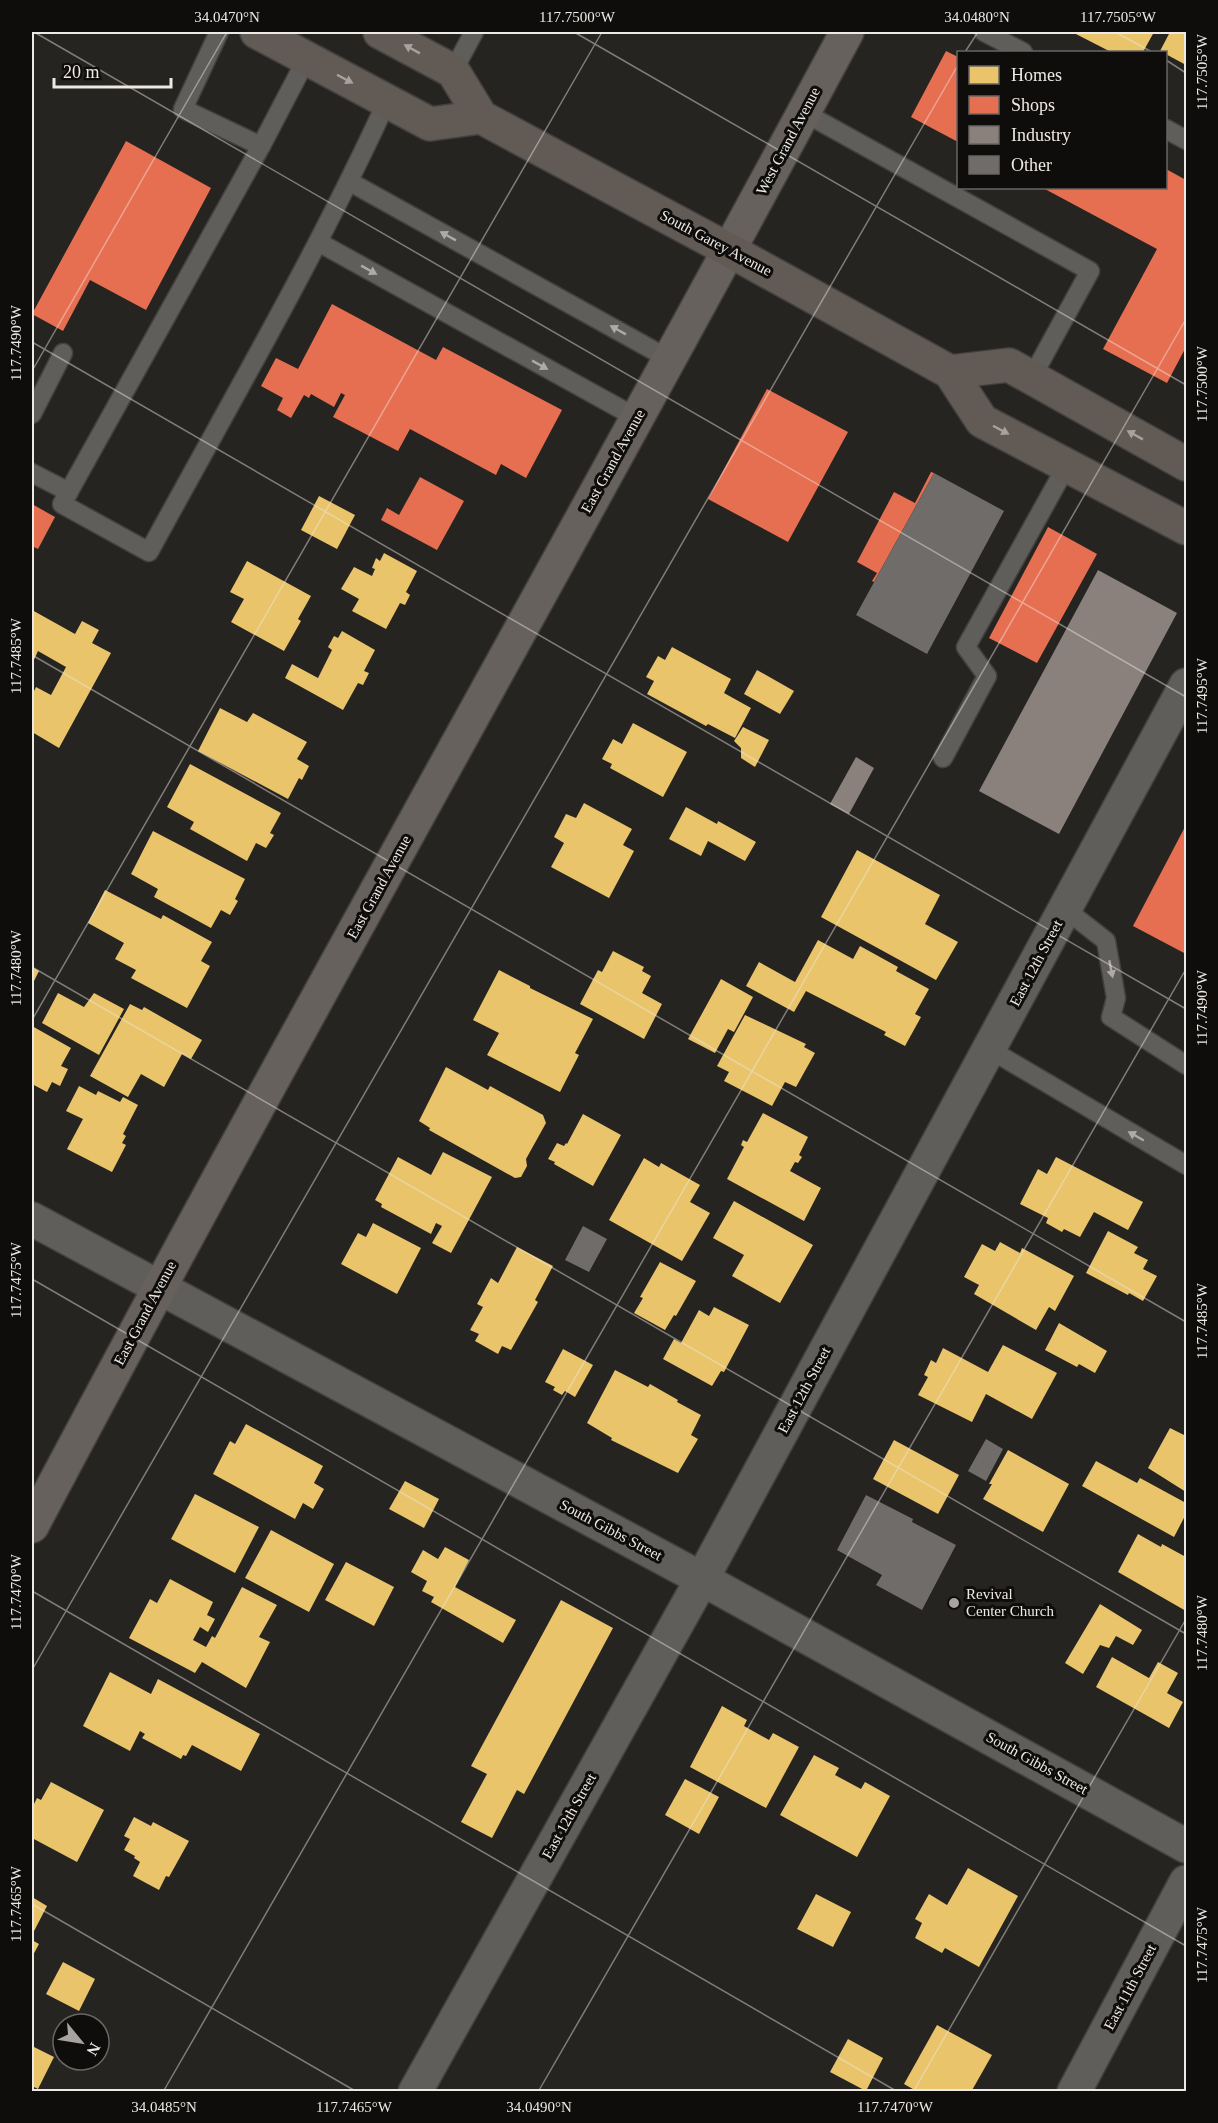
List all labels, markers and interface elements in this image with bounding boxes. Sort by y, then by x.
text: 34.0470°N [194,9,260,25]
text: 117.7500°W [539,9,616,25]
text: 34.0480°N [944,9,1010,25]
text: 117.7505°W [1080,9,1157,25]
text: 117.7505°W [1194,33,1210,110]
one-way arrow [403,44,420,54]
scale bar [54,51,171,89]
legend [957,51,1167,189]
text: 20 m [63,62,100,82]
text: Homes [1011,65,1062,85]
one-way arrow [337,74,354,84]
street label: West Grand Avenue [753,84,823,197]
text: Shops [1011,95,1055,115]
text: Industry [1011,125,1071,145]
text: Other [1011,155,1052,175]
street label: South Garey Avenue [658,207,775,279]
one-way arrow [439,231,456,241]
one-way arrow [361,265,378,275]
text: 117.7490°W [8,304,24,381]
one-way arrow [609,325,626,335]
text: 117.7500°W [1194,345,1210,422]
one-way arrow [532,360,549,370]
street label: East Grand Avenue [578,406,648,515]
one-way arrow [993,425,1010,435]
one-way arrow [1127,430,1144,440]
text: 117.7485°W [8,617,24,694]
text: 117.7495°W [1194,657,1210,734]
street label: East Grand Avenue [344,832,414,941]
street label: East 12th Street [1007,917,1066,1009]
text: 117.7480°W [8,929,24,1006]
one-way arrow [1107,959,1116,978]
text: 117.7490°W [1194,969,1210,1046]
one-way arrow [1127,1131,1144,1141]
text: 117.7475°W [8,1241,24,1318]
street label: East Grand Avenue [111,1258,179,1368]
text: 117.7485°W [1194,1282,1210,1359]
street label: East 12th Street [775,1344,834,1436]
street label: South Gibbs Street [557,1496,666,1564]
text: 117.7470°W [8,1553,24,1630]
place label: Revival Center Church [966,1586,1054,1619]
text: 117.7480°W [1194,1594,1210,1671]
marker: Revival Center Church [947,1596,961,1610]
street label: South Gibbs Street [984,1729,1091,1798]
street label: East 12th Street [539,1770,599,1861]
text: 117.7465°W [8,1865,24,1942]
text: 117.7475°W [1194,1906,1210,1983]
street label: East 11th Street [1101,1941,1160,2032]
north arrow [51,2012,111,2072]
text: N [83,2040,104,2059]
text: 34.0485°N [131,2099,197,2115]
text: 117.7465°W [316,2099,393,2115]
text: 34.0490°N [506,2099,572,2115]
text: 117.7470°W [857,2099,934,2115]

